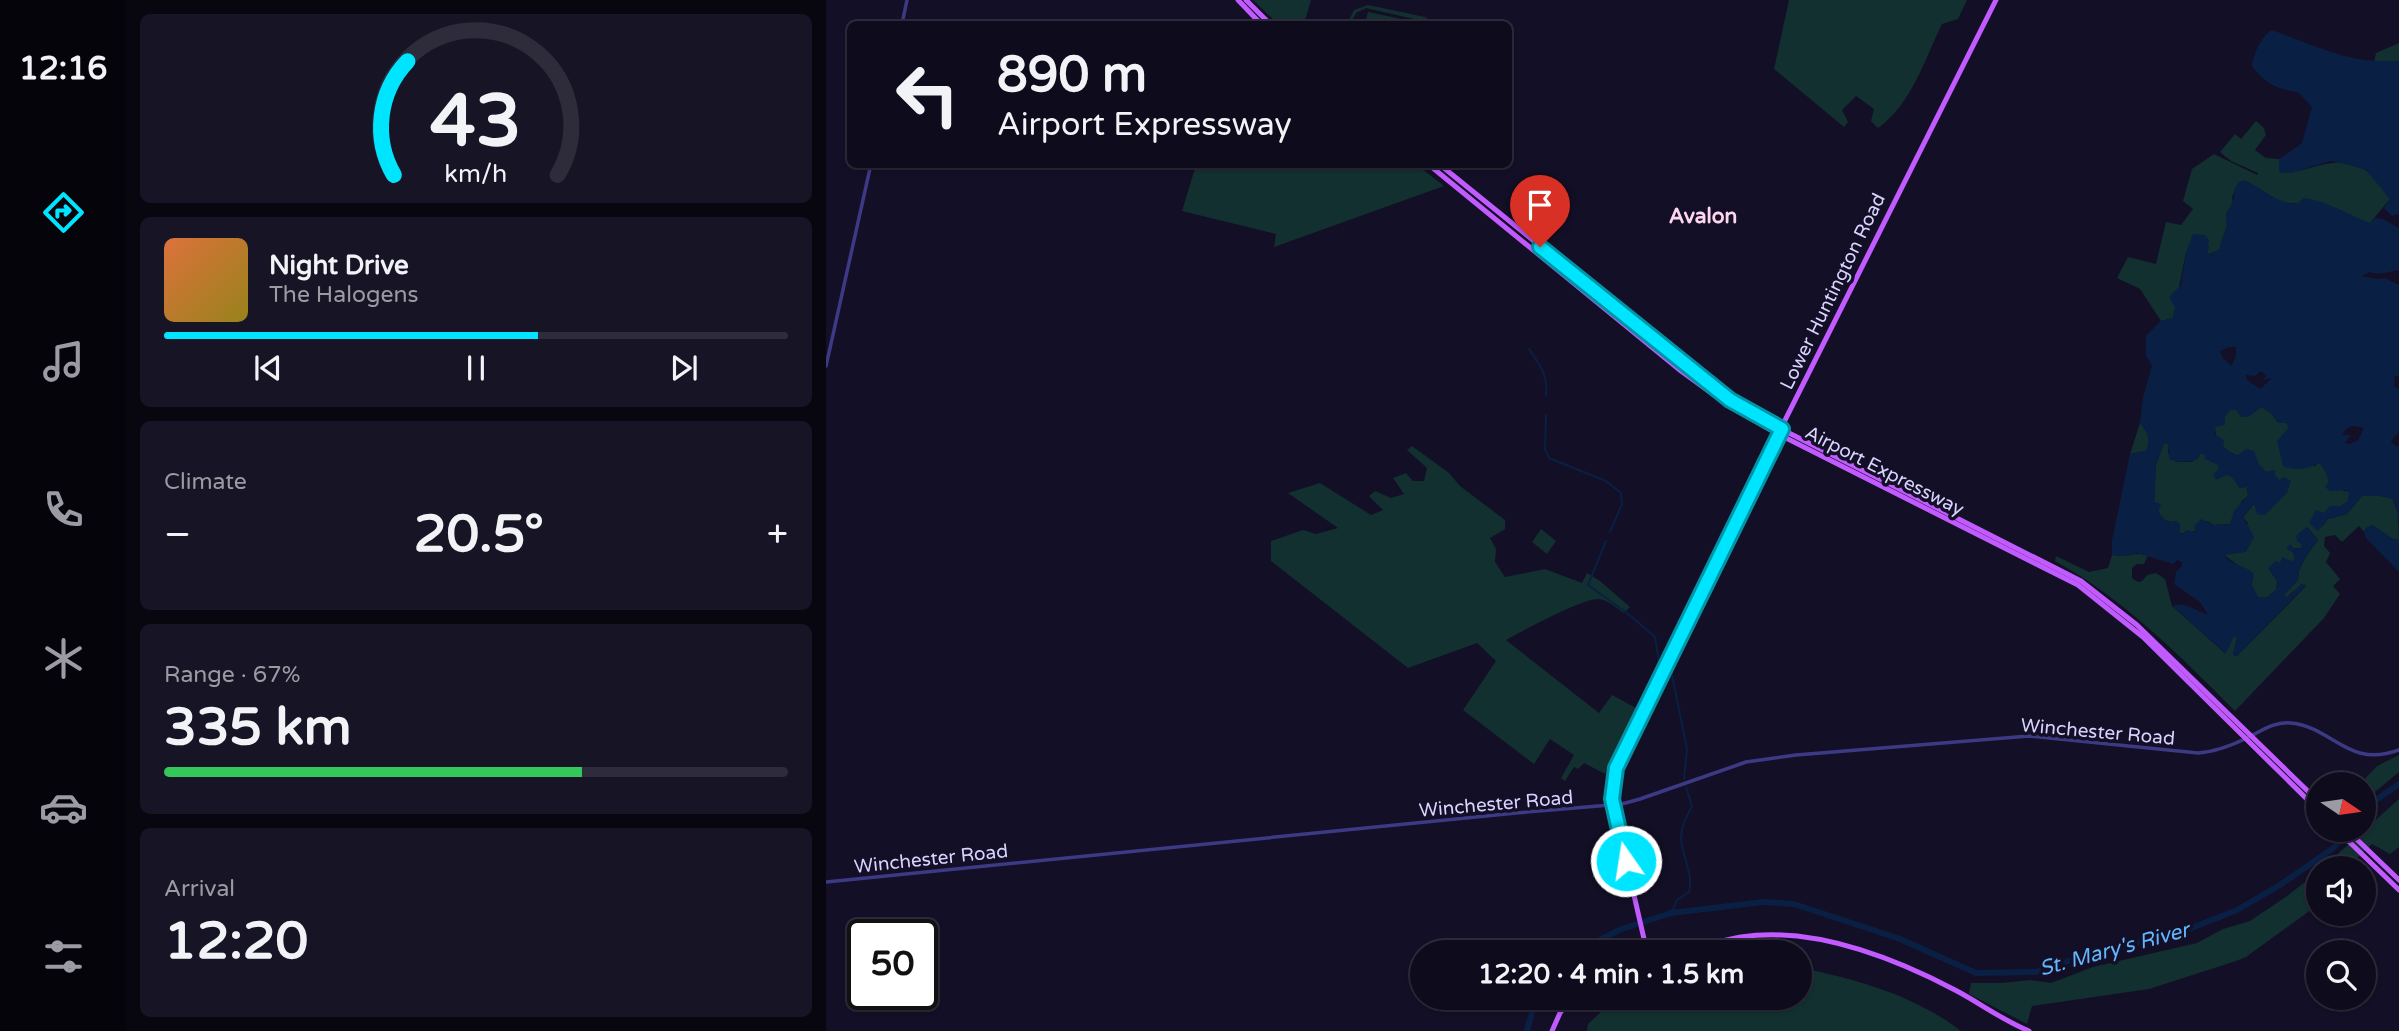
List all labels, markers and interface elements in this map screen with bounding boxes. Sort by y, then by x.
text: 890 m [997,46,1147,105]
icon: left [882,49,973,140]
text: 12:16 [19,50,107,88]
text: 43 [430,78,522,166]
text: Airport Expressway [997,106,1292,144]
text: km/h [445,159,507,189]
pin [1510,175,1570,247]
icon: arrive [1521,186,1559,224]
icon: directions [39,188,88,237]
street label: Lower Huntington Road [1776,190,1890,393]
district label: Avalon [1669,204,1737,229]
text: Night Drive [269,250,409,281]
text: The Halogens [269,281,418,309]
icon: music [39,337,88,386]
icon: previous [249,349,287,387]
icon: pause [457,349,495,387]
icon: next [665,349,703,387]
street label: Airport Expressway [1802,421,1968,520]
text: Climate [164,468,247,496]
icon: phone [39,485,88,534]
text: 20.5° [414,503,544,566]
text: − [164,512,191,558]
text: + [767,512,788,558]
icon: climate [39,634,88,683]
text: Range · 67% [164,661,300,689]
text: 335 km [164,696,352,759]
street label: Winchester Road [2020,714,2176,750]
north arrow [2306,772,2376,842]
map controls [2306,772,2376,1010]
icon: car [39,783,88,832]
street label: Winchester Road [1418,786,1574,822]
position arrow [1589,824,1663,898]
street label: Winchester Road [853,840,1009,878]
button: sound [2306,856,2376,926]
text: Arrival [164,875,235,903]
text: 12:20 [164,910,308,973]
water label: St. Mary's River [2036,917,2195,982]
speed limit sign: 50 [847,919,938,1010]
icon: filters [39,932,88,981]
button: search [2306,940,2376,1010]
text: 12:20 · 4 min · 1.5 km [1478,959,1744,990]

